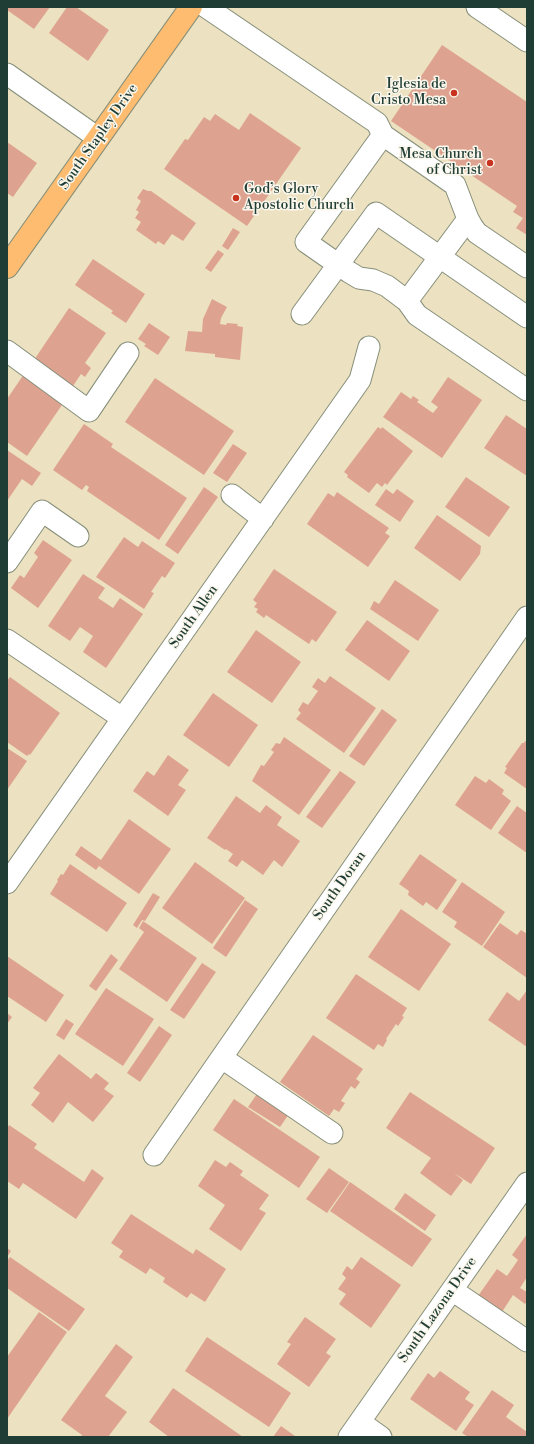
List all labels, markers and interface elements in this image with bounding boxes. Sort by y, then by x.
place label: Iglesia de Cristo Mesa [371,77,446,110]
street label: South Stapley Drive [56,81,142,193]
marker: Iglesia de Cristo Mesa [449,88,459,98]
place label: Mesa Church of Christ [399,147,482,180]
marker: Mesa Church of Christ [485,158,495,168]
place label: God’s Glory Apostolic Church [244,182,354,214]
marker: God’s Glory Apostolic Church [231,193,241,203]
street label: South Allen [166,582,222,652]
street label: South Doran [310,848,370,924]
street label: South Lazona Drive [395,1254,481,1366]

